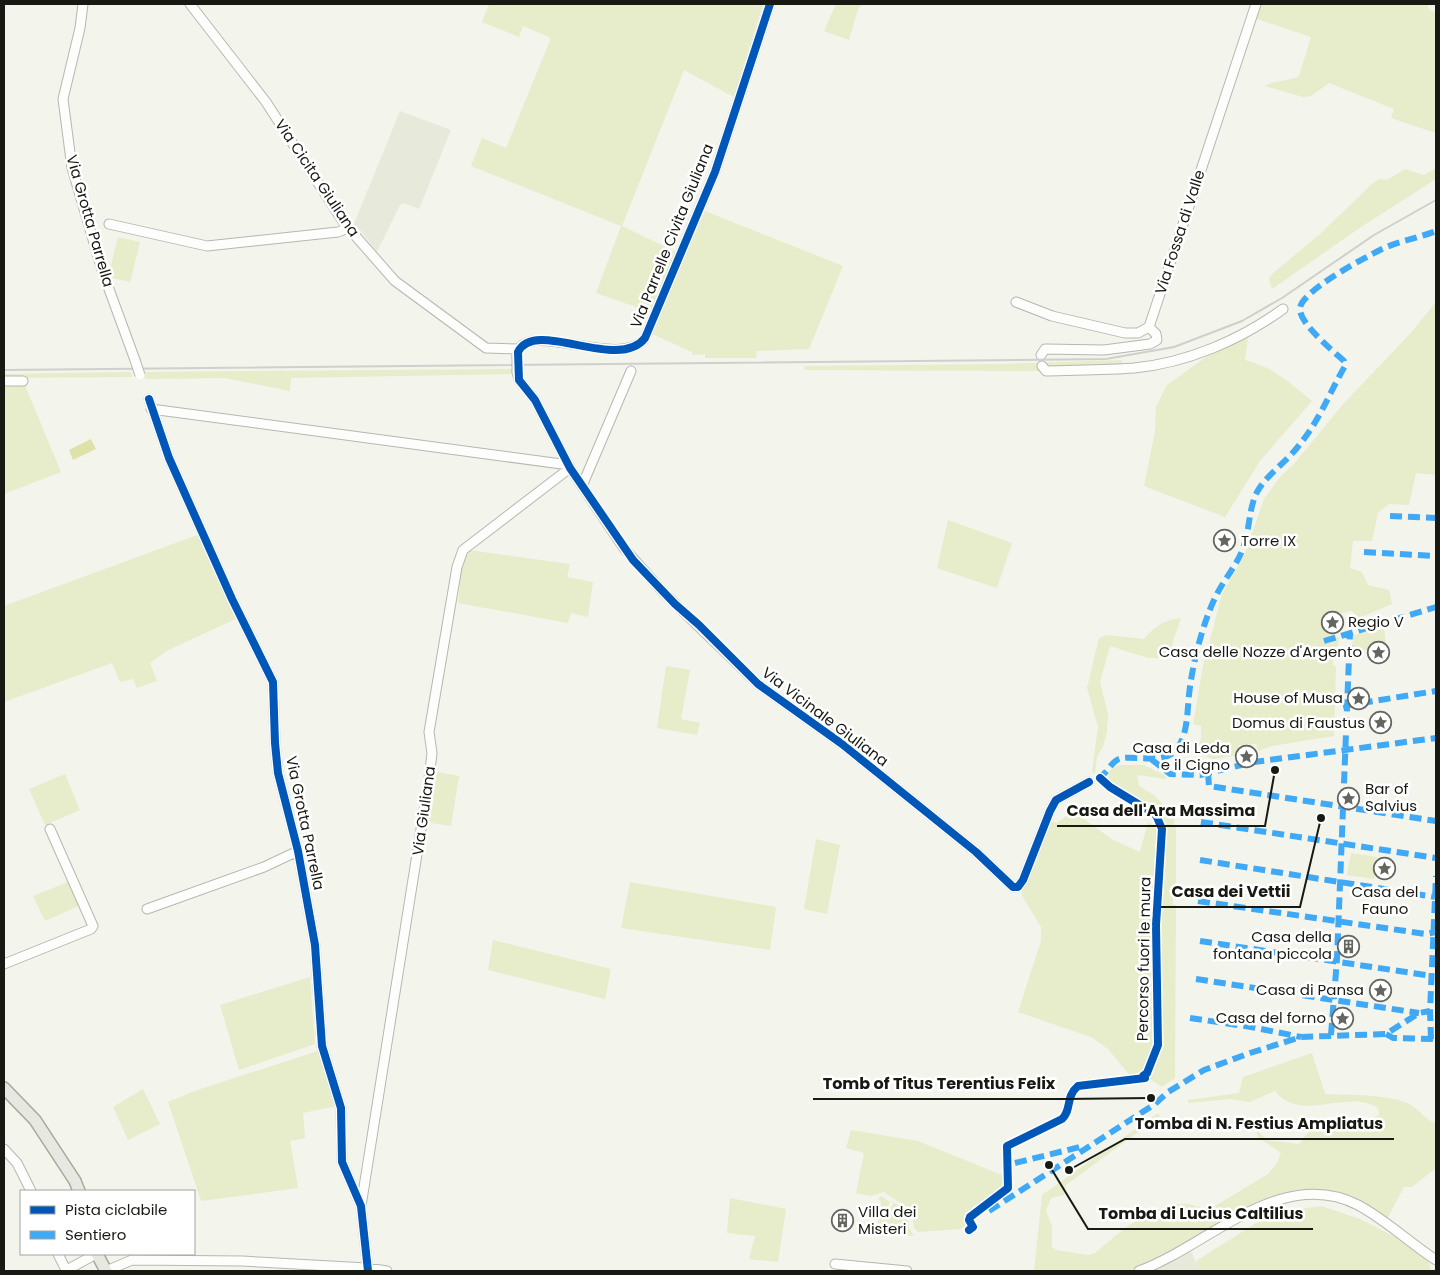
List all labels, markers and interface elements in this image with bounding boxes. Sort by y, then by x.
street label: Via Cicita Giuliana [270,115,365,241]
street label: Via Parrelle Civita Giuliana [625,140,718,331]
street label: Via Grotta Parrella [62,152,119,289]
street label: Via Fossa di Valle [1149,167,1210,297]
place icon: Torre IX [1213,529,1237,553]
place label: Torre IX [1241,530,1296,551]
place icon: Regio V [1320,610,1344,634]
place label: Regio V [1348,611,1404,632]
place icon: Casa delle Nozze d'Argento [1366,640,1390,664]
place label: Casa delle Nozze d'Argento [1159,641,1362,662]
street label: Via Vicinale Giuliana [758,662,893,771]
place icon: House of Musa [1347,686,1371,710]
place label: House of Musa [1233,687,1343,708]
place icon: Domus di Faustus [1369,711,1393,735]
place label: Domus di Faustus [1232,712,1365,733]
place label: Casa di Leda e il Cigno [1132,737,1230,775]
place icon: Casa di Leda e il Cigno [1234,745,1258,769]
street label: Via Grotta Parrella [281,754,330,892]
street label: Via Giuliana [407,765,440,857]
place label: Bar of Salvius [1365,778,1417,816]
place icon: Bar of Salvius [1337,786,1361,810]
callout: Casa dell'Ara Massima [1057,795,1265,826]
text: Casa dell'Ara Massima [1067,799,1255,822]
place icon: Casa del Fauno [1373,857,1397,881]
callout: Casa dei Vettii [1161,876,1300,907]
street label: Percorso fuori le mura [1132,877,1155,1041]
text: Casa dei Vettii [1171,880,1291,903]
place label: Casa del Fauno [1352,881,1418,919]
place label: Casa della fontana piccola [1213,926,1332,964]
building icon: Casa della fontana piccola [1336,934,1360,958]
place icon: Casa di Pansa [1368,978,1392,1002]
place label: Casa di Pansa [1256,979,1364,1000]
place icon: Casa del forno [1330,1006,1354,1030]
place label: Casa del forno [1216,1007,1326,1028]
callout: Tomb of Titus Terentius Felix [813,1068,1065,1099]
text: Tomb of Titus Terentius Felix [823,1072,1056,1095]
callout: Tomba di N. Festius Ampliatus [1125,1108,1394,1139]
text: Tomba di N. Festius Ampliatus [1135,1112,1383,1135]
legend [20,1190,195,1255]
callout: Tomba di Lucius Caltilius [1088,1198,1313,1229]
text: Pista ciclabile [65,1199,167,1220]
place label: Villa dei Misteri [858,1201,917,1239]
text: Tomba di Lucius Caltilius [1099,1202,1303,1225]
building icon: Villa dei Misteri [830,1209,854,1233]
text: Sentiero [65,1224,126,1245]

